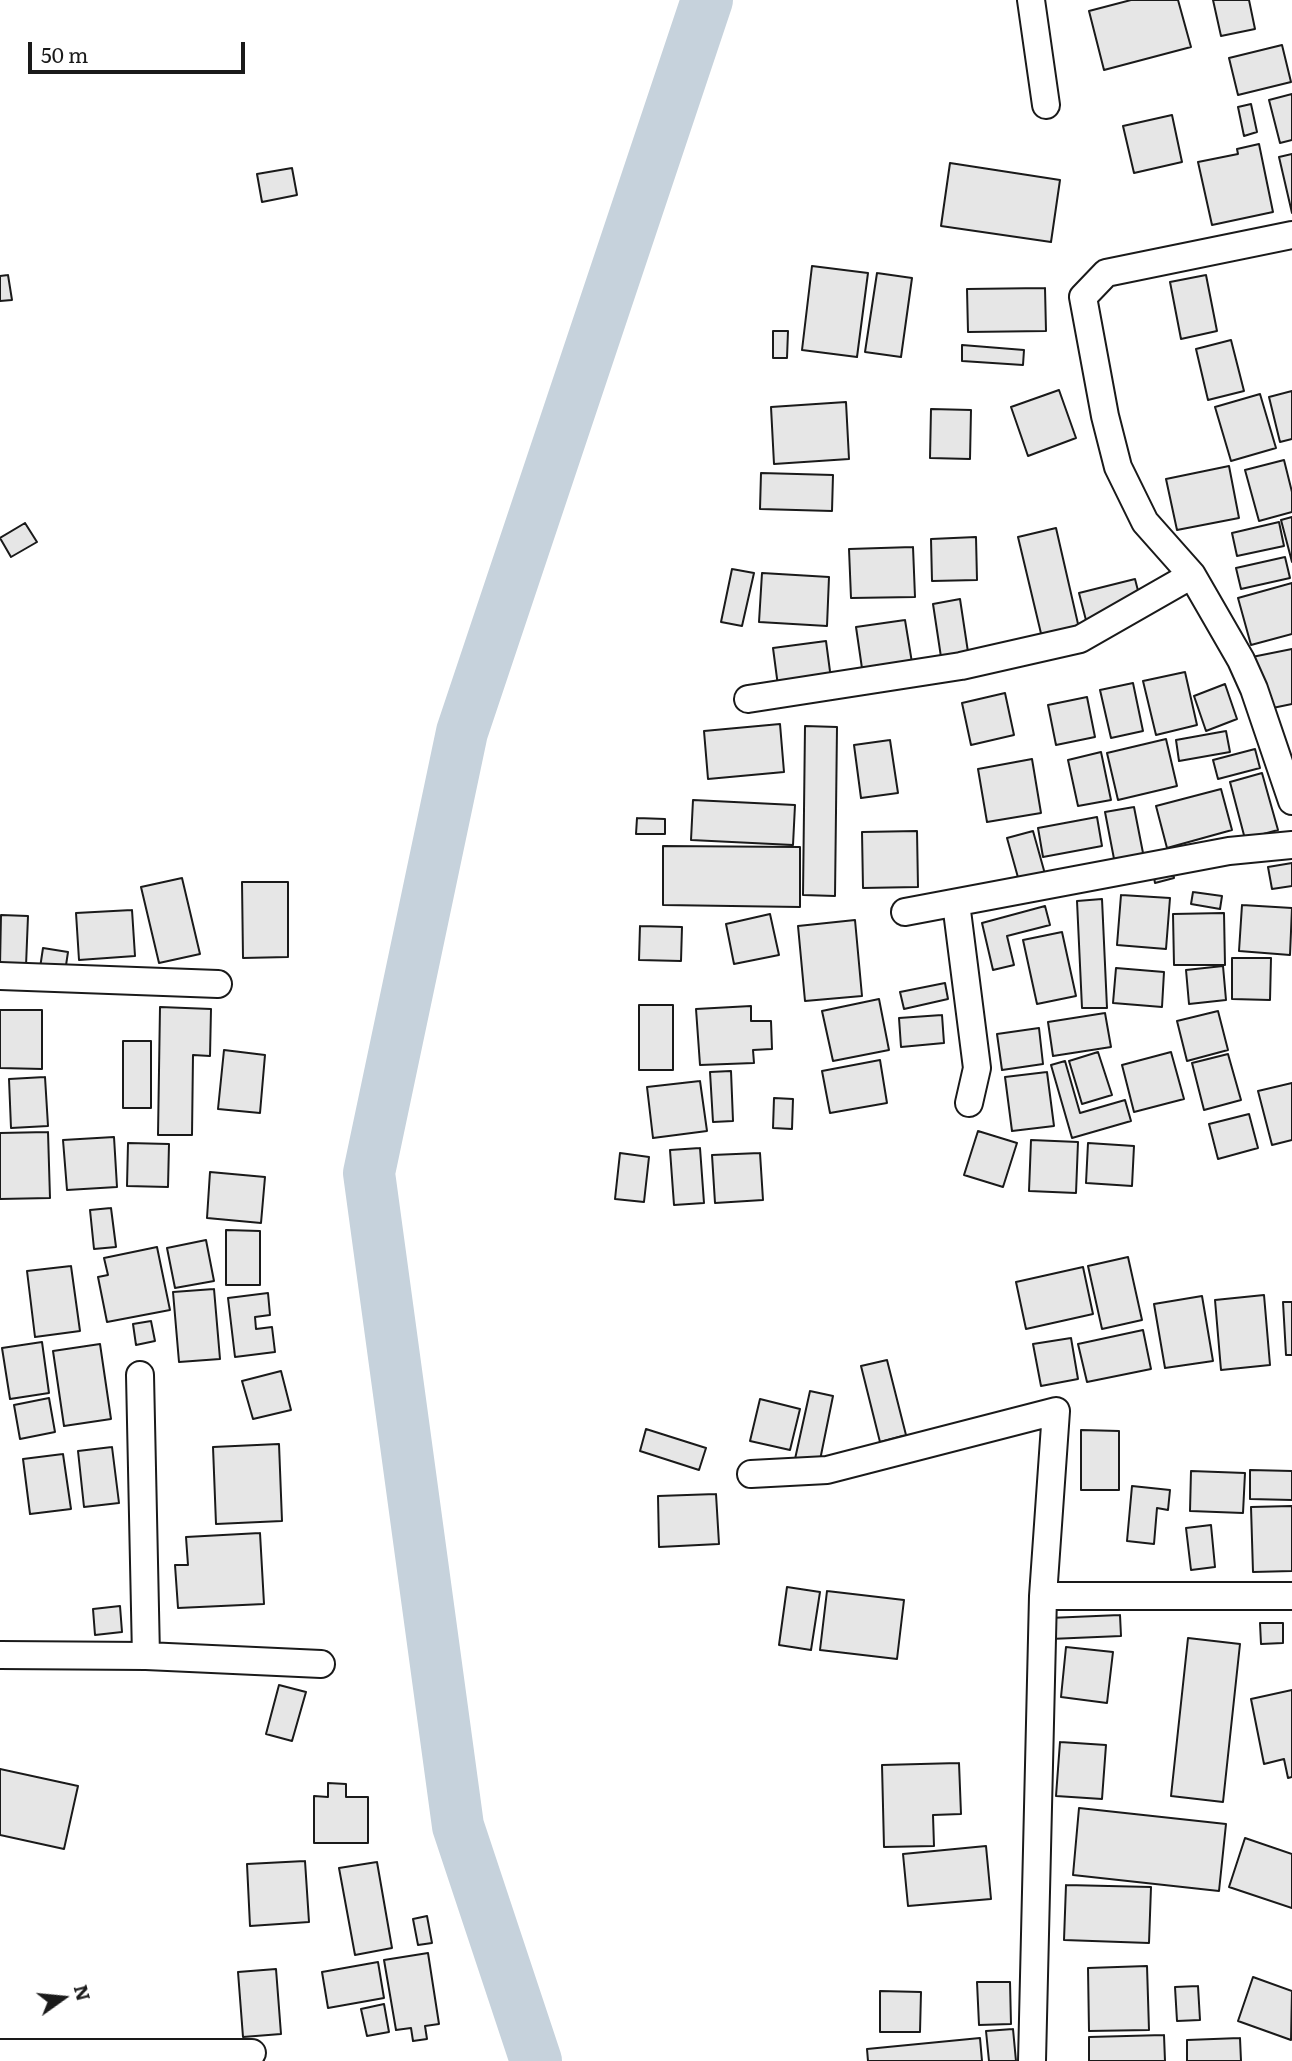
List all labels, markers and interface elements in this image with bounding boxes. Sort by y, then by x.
scale bar [32,28,248,72]
text: 50 m [41,38,88,69]
north arrow [28,1963,98,2033]
text: N [68,1981,99,2004]

